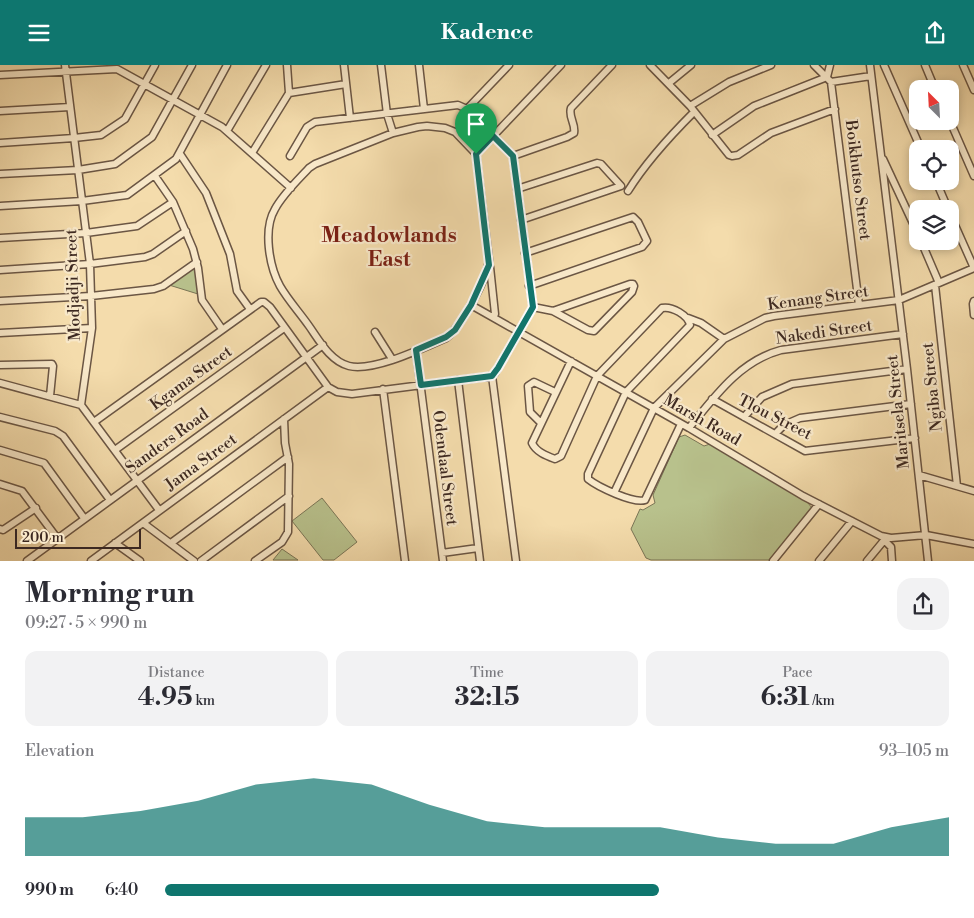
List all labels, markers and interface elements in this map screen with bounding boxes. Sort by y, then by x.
icon: menu [25,19,53,47]
text: Kadence [441,19,533,46]
icon: share [921,19,949,47]
north arrow [909,80,959,130]
map controls [909,80,959,250]
pin [455,103,497,154]
icon: arrive [462,110,490,138]
street label: Boikhutso Street [841,118,875,242]
button: locate [909,140,959,190]
button: layers [909,200,959,250]
district label: Meadowlands East [321,223,457,273]
street label: Modjadji Street [61,228,85,341]
street label: Kenang Street [766,281,870,315]
street label: Nakedi Street [774,315,874,349]
street label: Kgama Street [146,341,236,415]
street label: Ngiba Street [917,341,947,433]
street label: Maritsela Street [882,353,914,470]
street label: Marsh Road [660,390,744,450]
street label: Tlou Street [735,390,816,444]
street label: Sanders Road [121,404,213,478]
street label: Odendaal Street [428,409,462,527]
street label: Jama Street [160,429,241,495]
scale bar [15,525,141,549]
text: 200 m [22,529,64,547]
text: Morning run [25,576,194,611]
button: share [897,578,949,630]
text: 09:27 · 5 × 990 m [25,613,147,633]
text: Distance [148,664,205,682]
text: Time [470,664,504,682]
text: Pace [783,664,813,682]
text: 4.95 [138,682,193,713]
text: 32:15 [454,682,520,713]
text: 6:31 [761,682,810,713]
text: km [193,692,215,710]
text: /km [810,692,835,710]
text: Elevation [25,741,94,761]
text: 93–105 m [879,741,949,761]
text: 990 m [25,880,74,900]
text: 6:40 [105,880,138,900]

